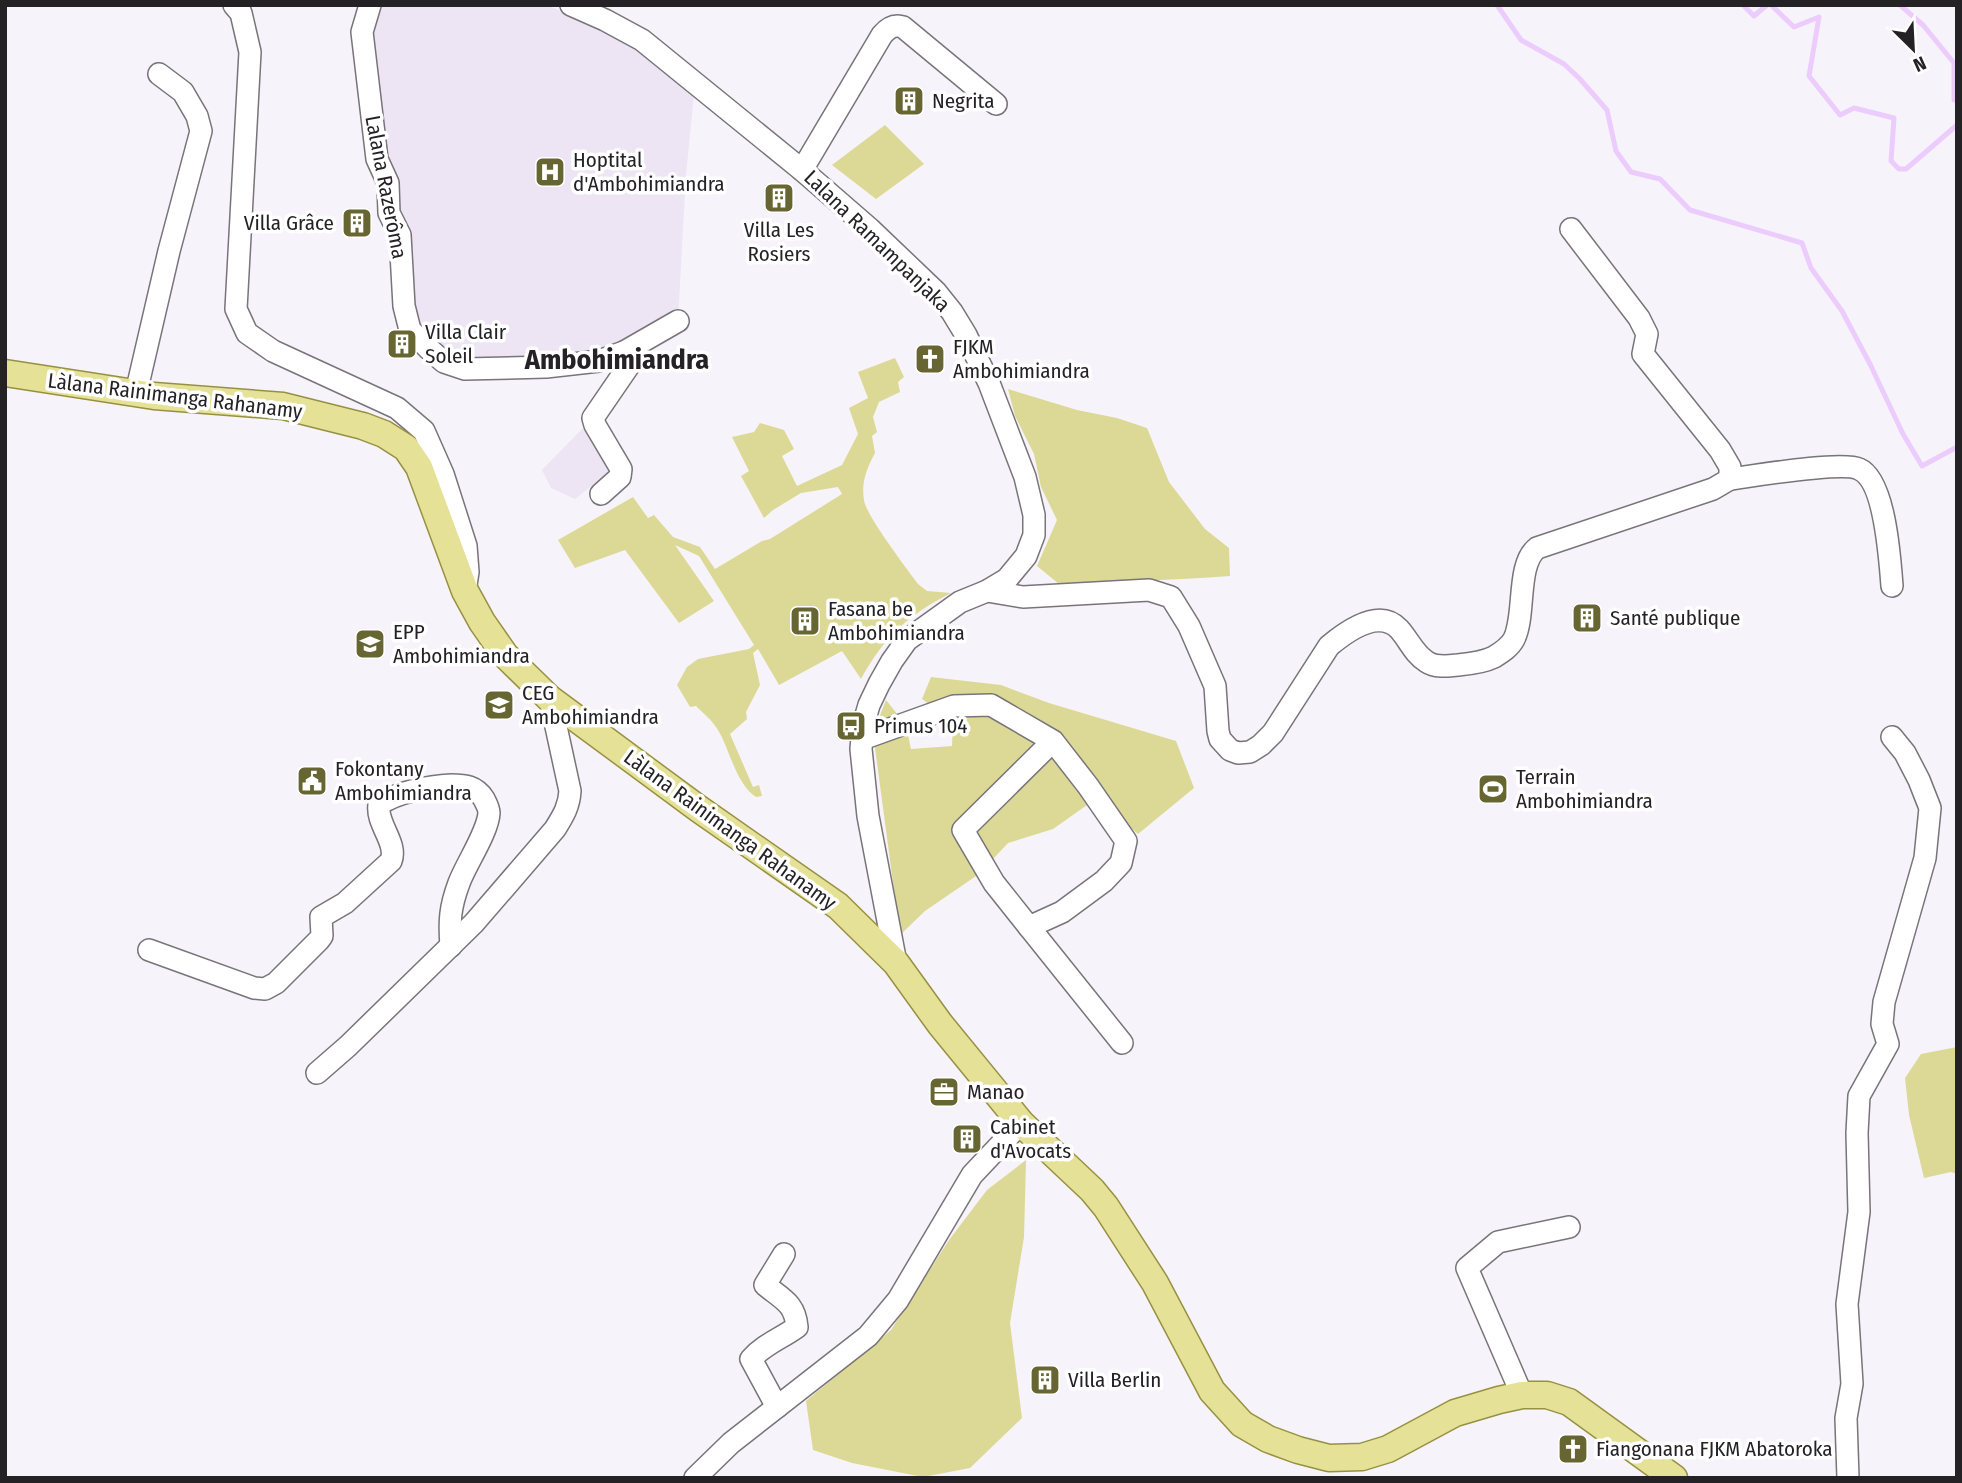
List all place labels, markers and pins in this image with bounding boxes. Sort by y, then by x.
building icon: Negrita [892,84,926,118]
place label: Negrita [932,88,995,114]
place label: Hoptital d'Ambohimiandra [573,147,725,197]
hospital icon: Hoptital d'Ambohimiandra [533,155,567,189]
building icon: Villa Les Rosiers [762,181,796,215]
building icon: Villa Grâce [340,206,374,240]
place label: Villa Grâce [244,210,334,236]
place label: Villa Les Rosiers [744,217,814,267]
place label: Villa Clair Soleil [425,319,507,369]
building icon: Villa Clair Soleil [385,327,419,361]
place label: FJKM Ambohimiandra [953,334,1090,384]
church icon: FJKM Ambohimiandra [913,342,947,376]
place label: Fasana be Ambohimiandra [828,596,965,646]
building icon: Santé publique [1570,601,1604,635]
building icon: Fasana be Ambohimiandra [788,604,822,638]
place label: Santé publique [1610,605,1740,631]
place label: EPP Ambohimiandra [393,619,530,669]
school or university icon: EPP Ambohimiandra [353,627,387,661]
place label: CEG Ambohimiandra [522,680,659,730]
school or university icon: CEG Ambohimiandra [482,688,516,722]
bus stop icon: Primus 104 [834,709,868,743]
place label: Primus 104 [874,713,968,739]
place label: Fokontany Ambohimiandra [335,756,472,806]
public building icon: Fokontany Ambohimiandra [295,764,329,798]
place label: Terrain Ambohimiandra [1516,764,1653,814]
sports icon: Terrain Ambohimiandra [1476,772,1510,806]
office icon: Manao [927,1075,961,1109]
place label: Manao [967,1079,1025,1105]
place label: Cabinet d'Avocats [990,1114,1071,1164]
building icon: Cabinet d'Avocats [950,1122,984,1156]
building icon: Villa Berlin [1028,1363,1062,1397]
place label: Villa Berlin [1068,1367,1161,1393]
church icon: Fiangonana FJKM Abatoroka [1556,1432,1590,1466]
place label: Fiangonana FJKM Abatoroka [1596,1436,1833,1462]

